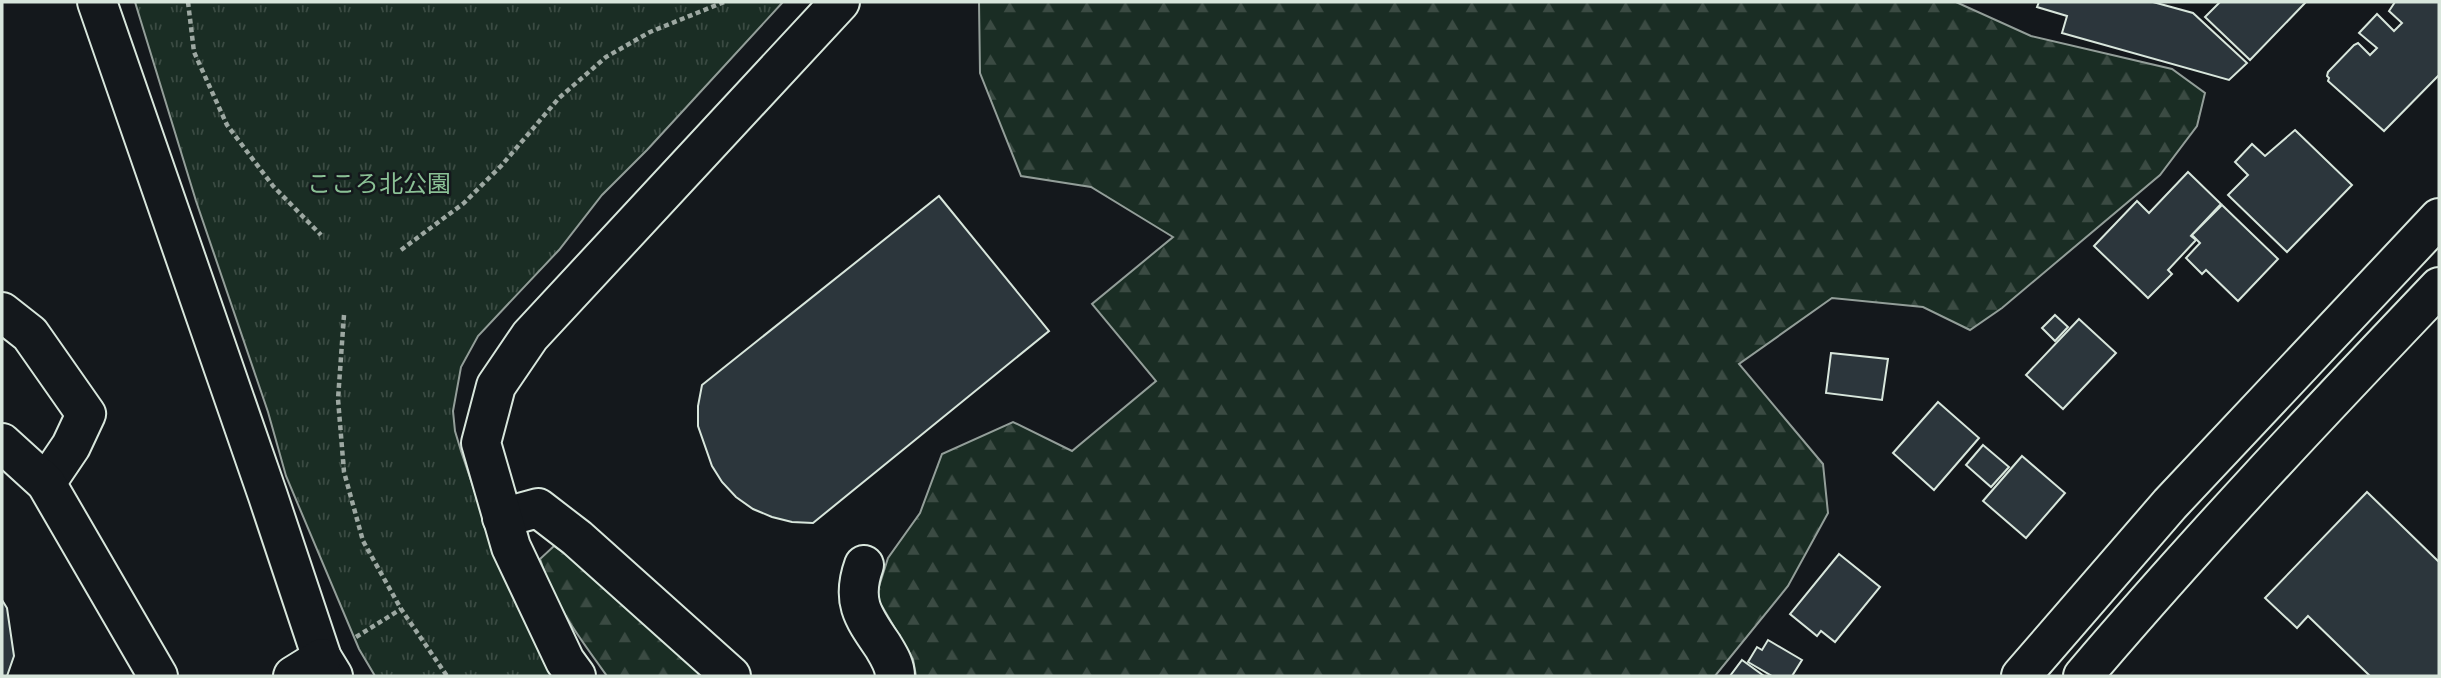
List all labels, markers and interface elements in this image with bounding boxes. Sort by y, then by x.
park label: こころ北公園 [307,168,451,197]

